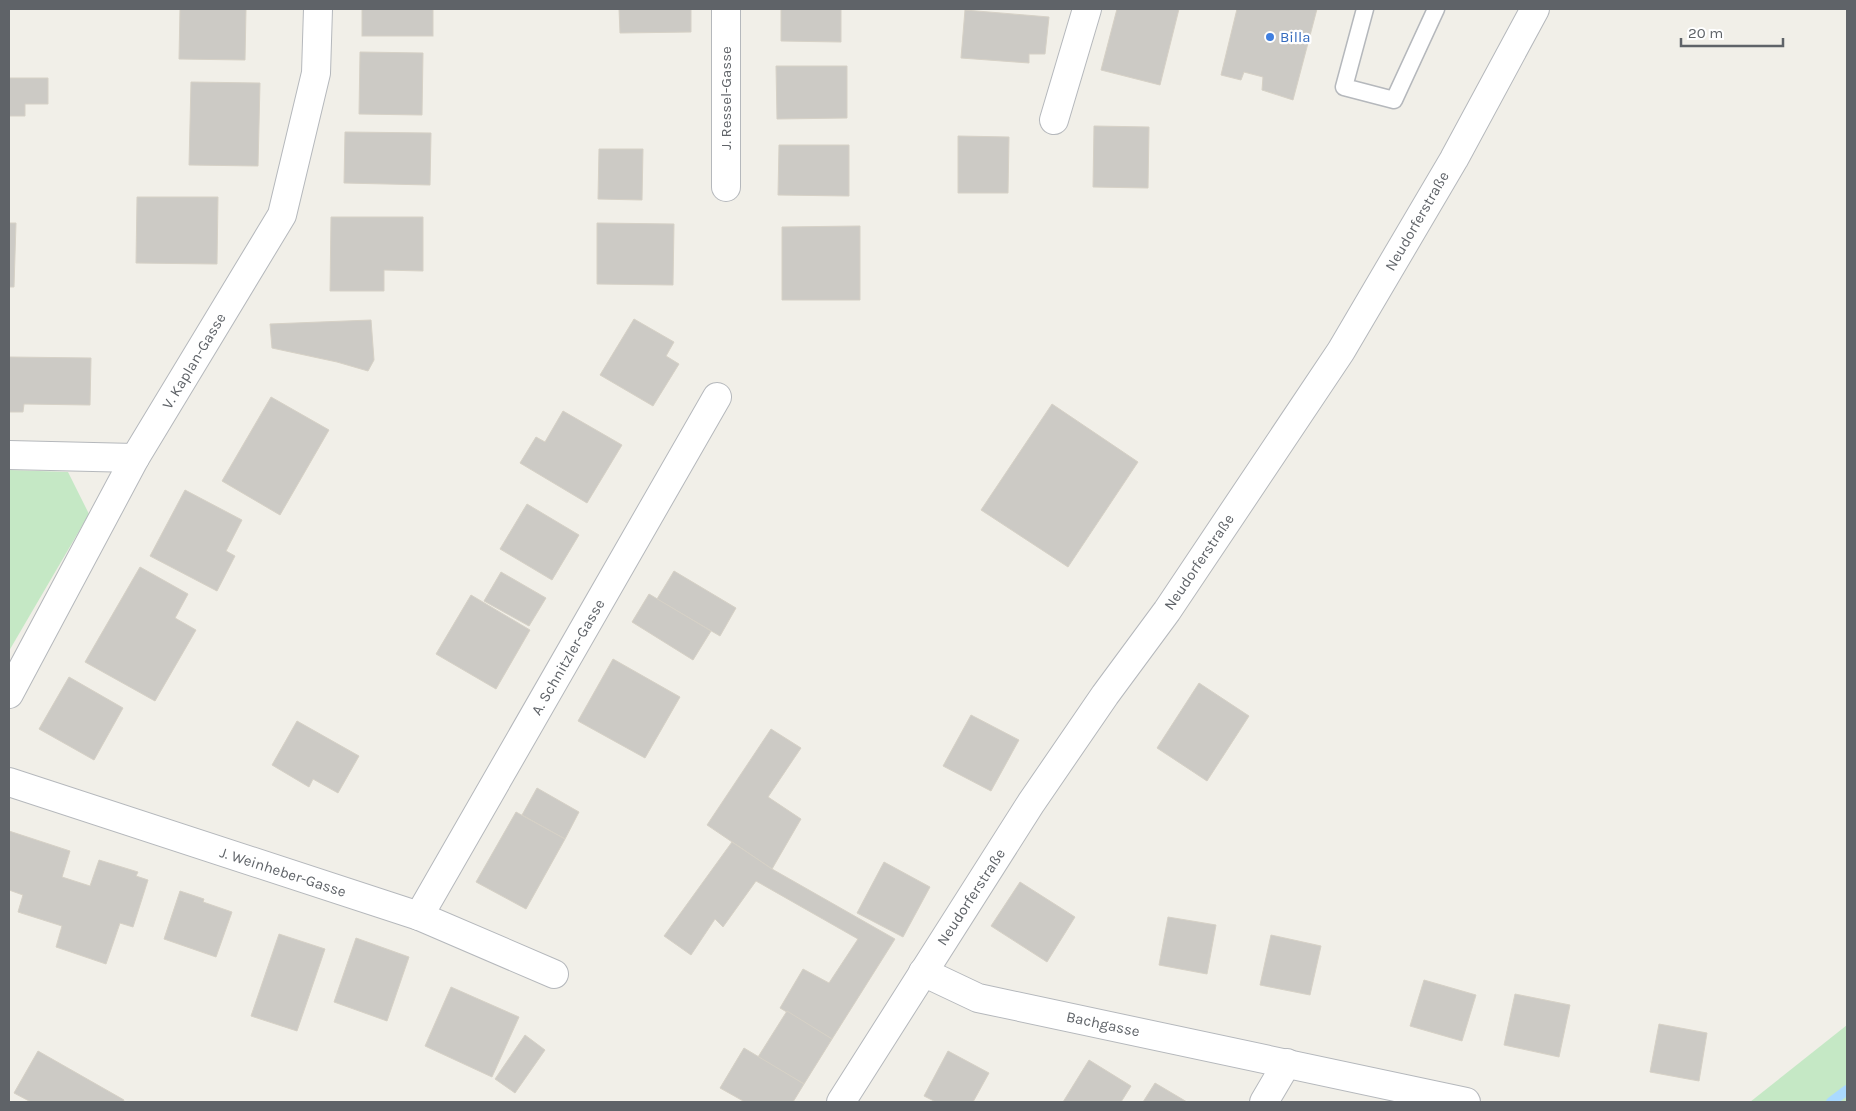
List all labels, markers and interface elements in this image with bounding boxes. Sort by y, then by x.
scale bar [1681,15,1784,47]
text: 20 m [1688,24,1723,42]
place label: Billa [1280,28,1310,46]
marker: Billa [1264,31,1276,43]
street label: J. Ressel-Gasse [717,46,735,150]
street label: Neudorferstraße [1381,168,1453,274]
street label: V. Kaplan-Gasse [158,310,230,412]
street label: Neudorferstraße [1160,511,1238,613]
street label: A. Schnitzler-Gasse [527,596,609,718]
street label: J. Weinheber-Gasse [218,843,348,901]
street label: Neudorferstraße [933,845,1009,949]
street label: Bachgasse [1065,1007,1141,1041]

